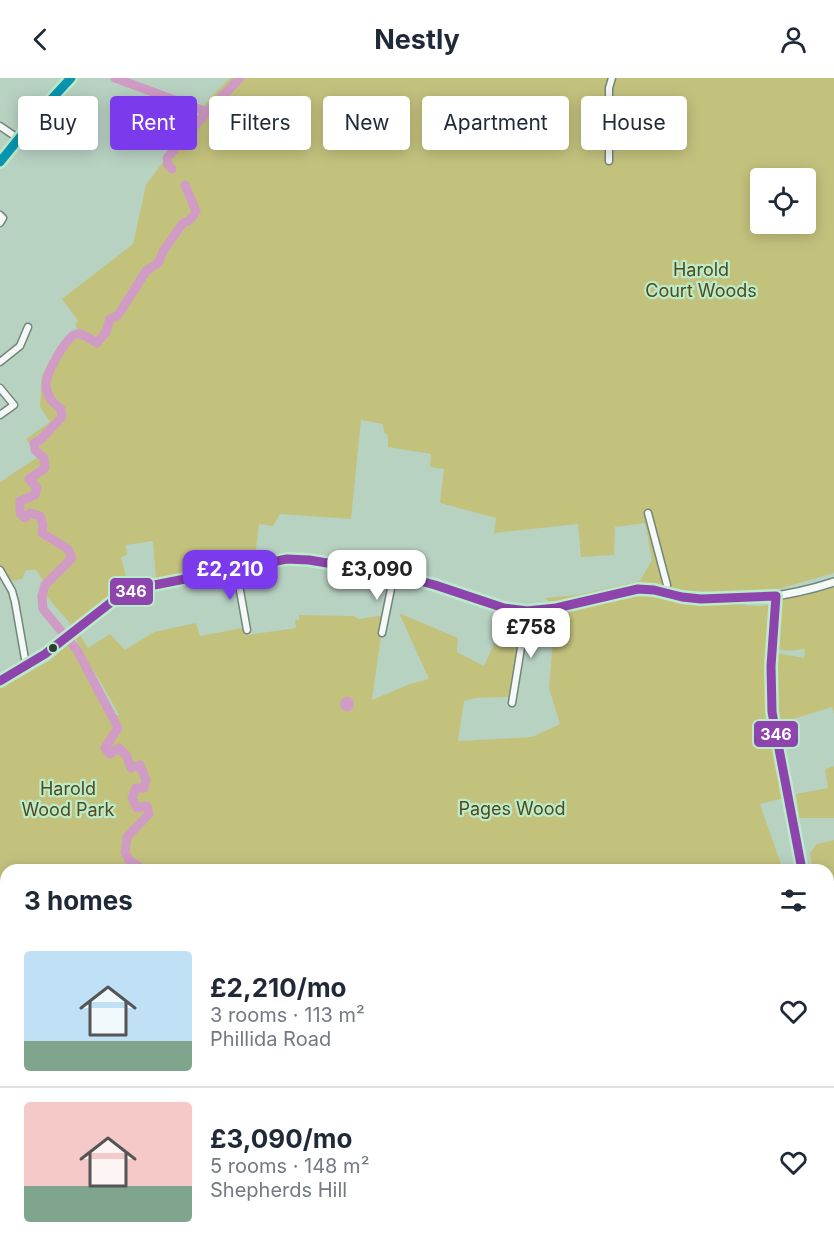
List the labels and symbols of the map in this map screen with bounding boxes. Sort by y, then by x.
park label: Harold Court Woods [645,259,757,301]
pin: £2,210 [181,550,279,601]
pin: £3,090 [328,550,426,601]
line badge: 346 [109,577,154,606]
text: 346 [115,581,147,601]
pin: £758 [495,608,567,659]
unlabelled marker [47,642,59,654]
line badge: 346 [753,720,799,748]
text: 346 [760,724,792,744]
park label: Harold Wood Park [21,778,115,820]
park label: Pages Wood [458,798,566,819]

